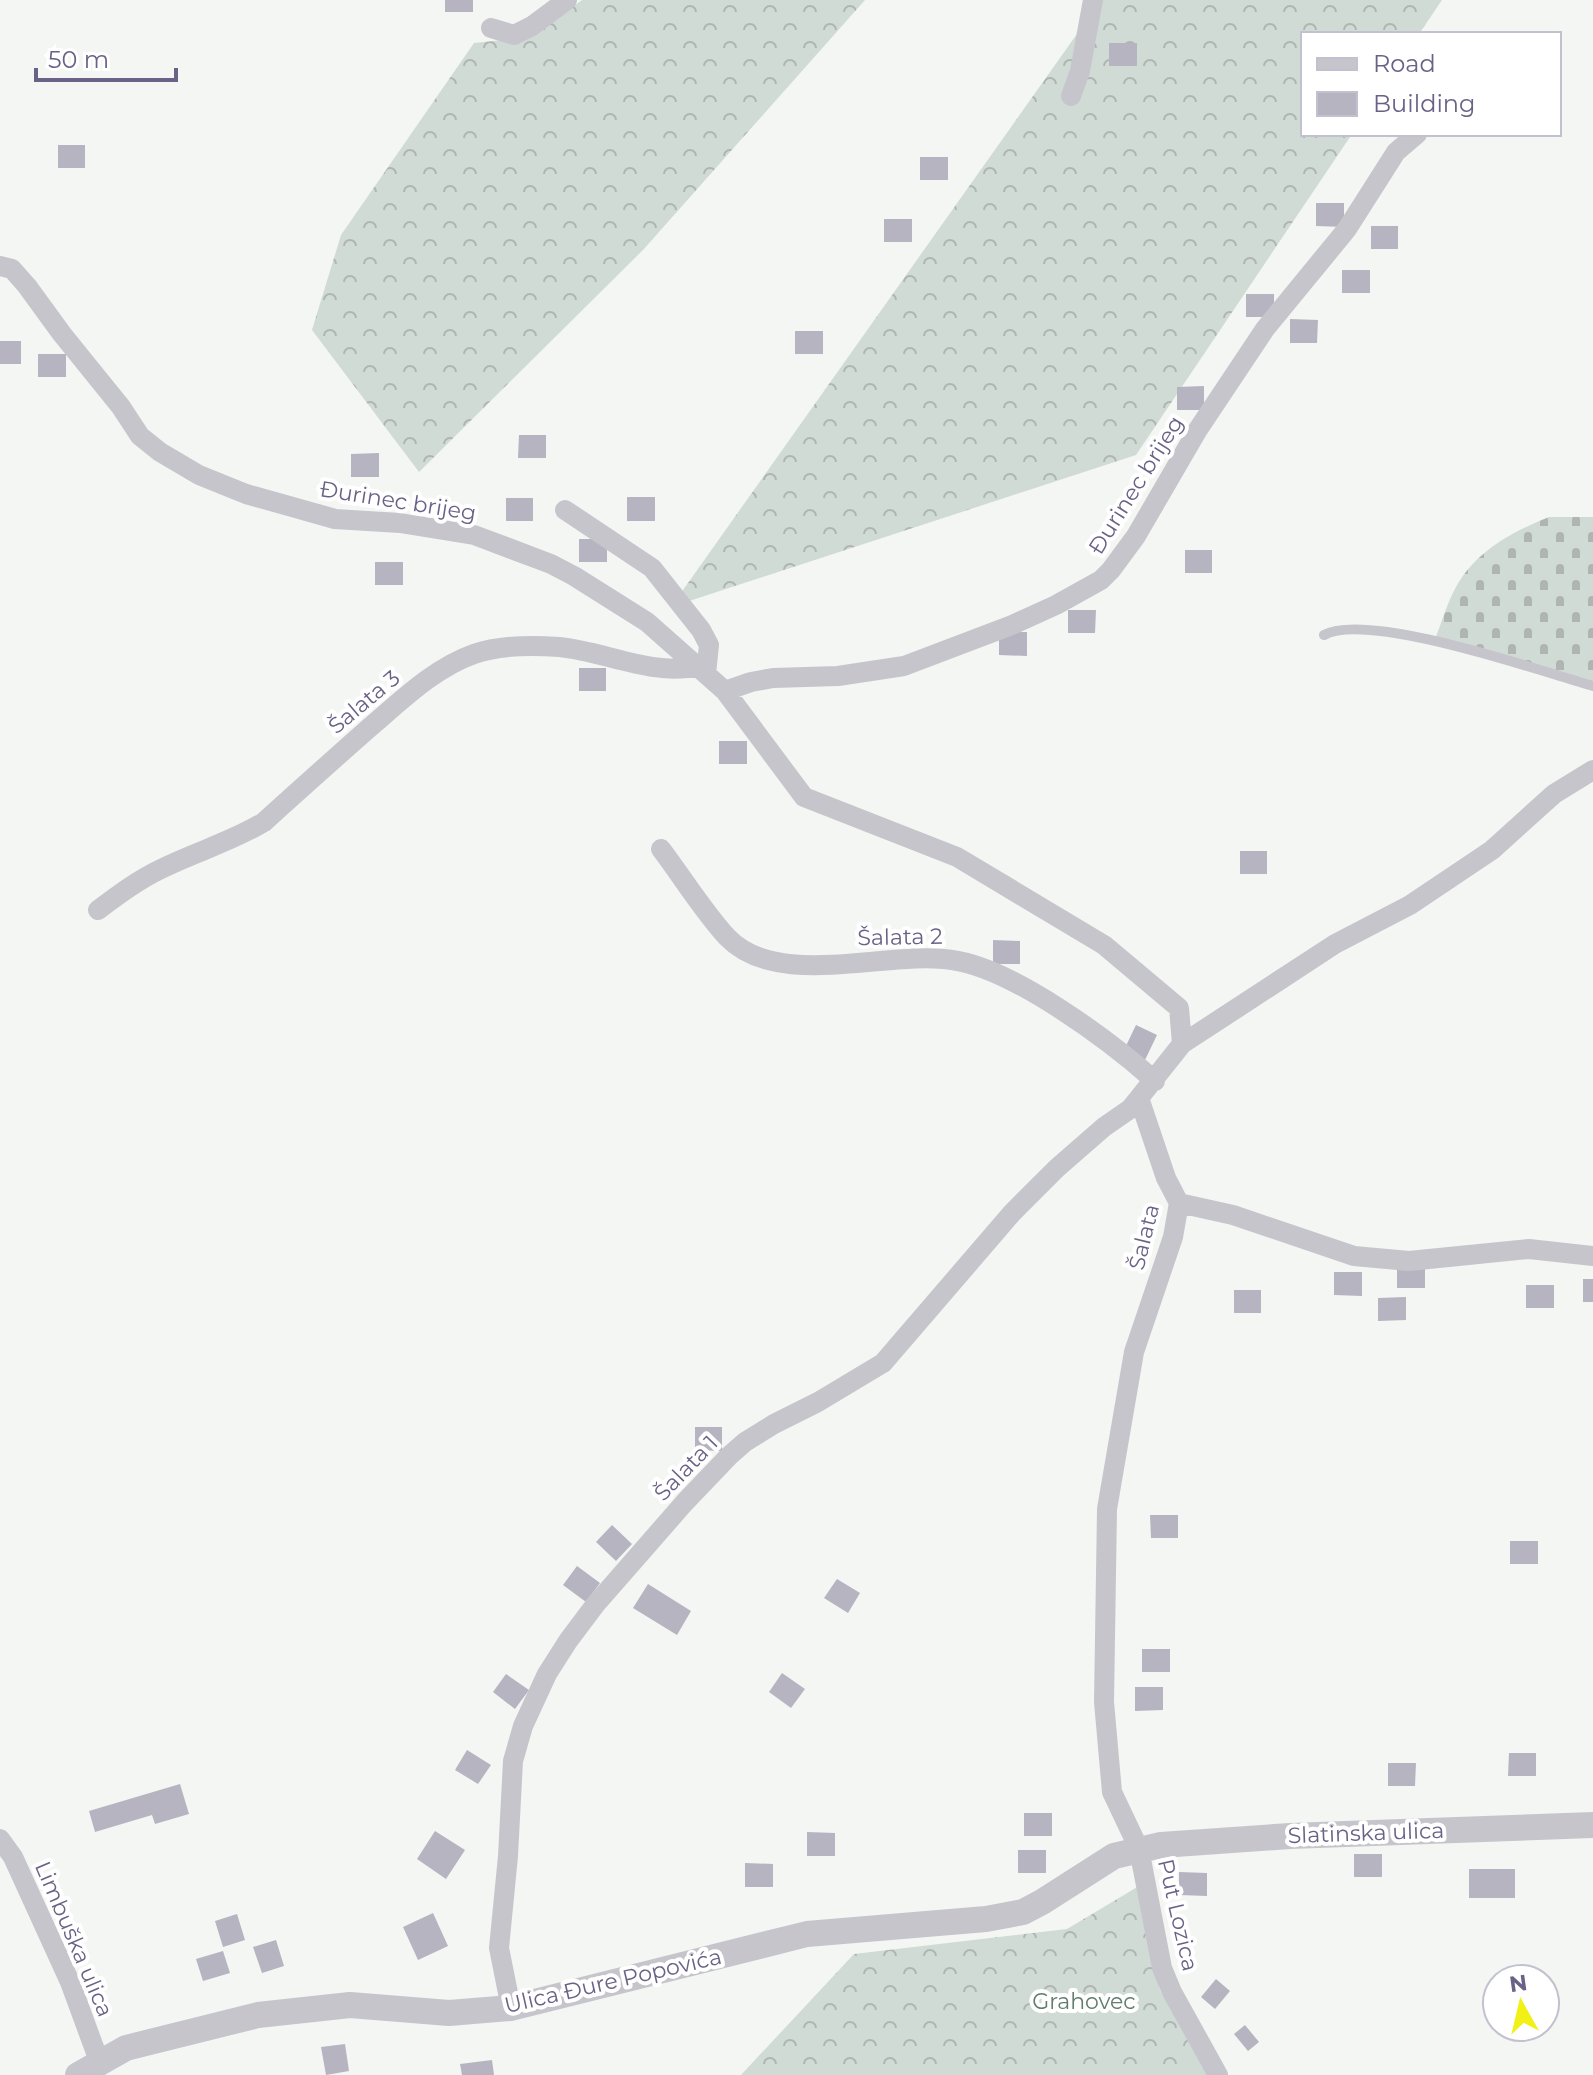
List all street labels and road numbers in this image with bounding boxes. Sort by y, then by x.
street label: Đurinec brijeg [1083,411,1189,559]
street label: Đurinec brijeg [318,475,478,527]
street label: Šalata 3 [323,664,405,740]
street label: Šalata 2 [857,923,943,951]
street label: Šalata [1123,1201,1165,1273]
street label: Šalata 1 [648,1430,724,1506]
street label: Slatinska ulica [1287,1817,1445,1849]
street label: Put Lozica [1152,1856,1204,1974]
street label: Limbuška ulica [29,1857,119,2021]
street label: Ulica Đure Popovića [502,1943,724,2019]

